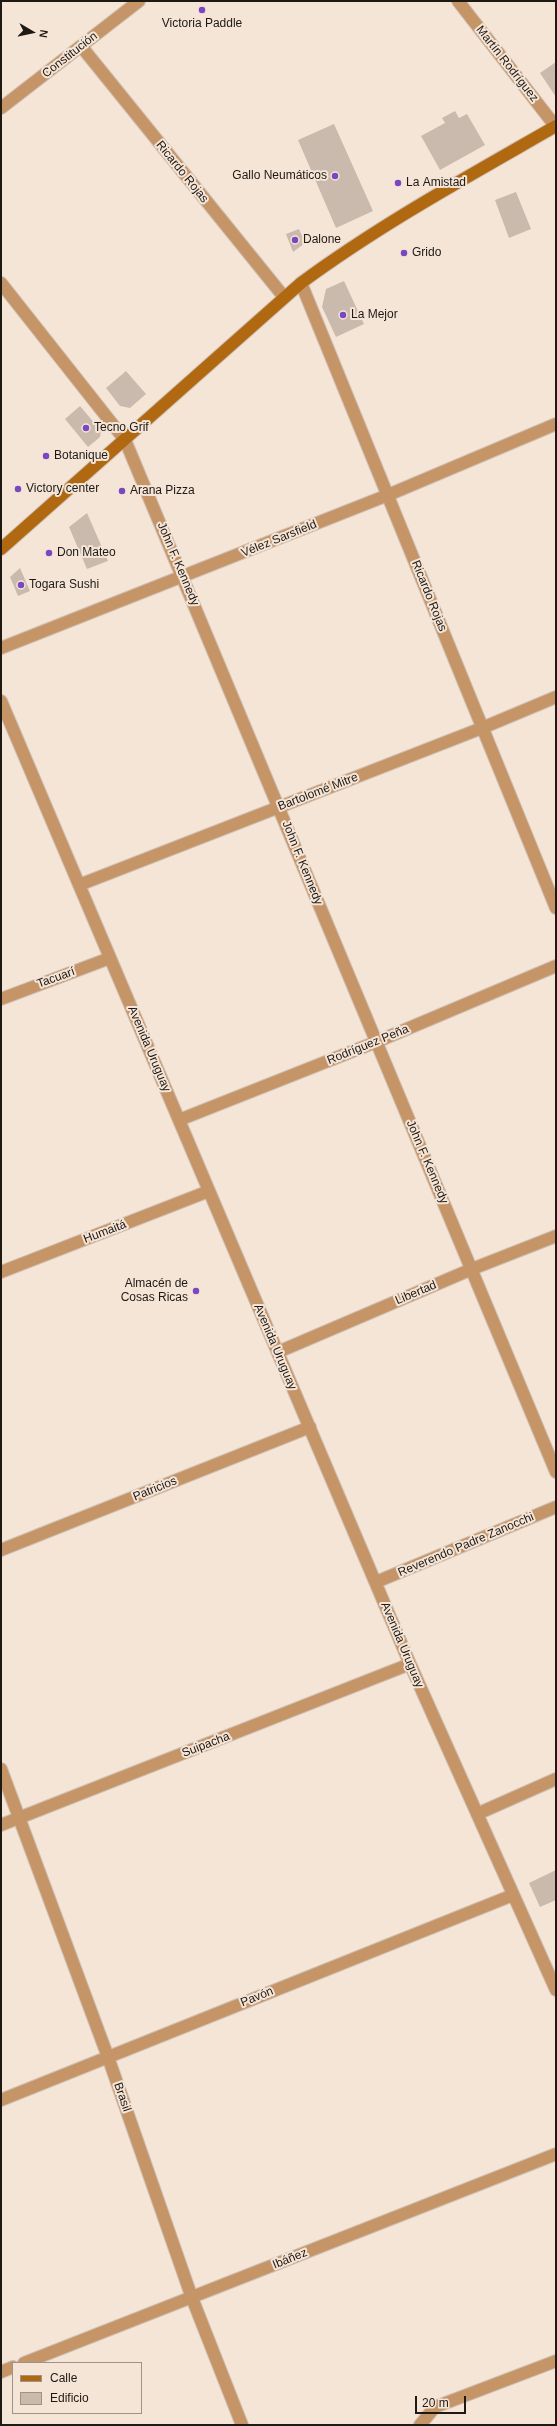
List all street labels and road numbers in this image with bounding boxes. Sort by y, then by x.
street label: Martín Rodríguez [473,23,541,105]
street label: Constitución [40,29,100,81]
street label: Ricardo Rojas [153,138,211,206]
street label: Vélez Sarsfield [239,517,319,561]
street label: John F. Kennedy [154,520,202,608]
street label: Ricardo Rojas [408,558,450,634]
street label: Bartolomé Mitre [276,770,360,814]
street label: John F. Kennedy [279,819,325,907]
street label: Tacuarí [35,965,77,991]
street label: Avenida Uruguay [124,1004,174,1094]
street label: Rodríguez Peña [325,1022,411,1068]
street label: John F. Kennedy [403,1118,451,1206]
street label: Humaitá [82,1217,128,1247]
street label: Libertad [393,1278,439,1308]
street label: Avenida Uruguay [250,1302,300,1392]
street label: Patricios [131,1474,179,1504]
street label: Reverendo Padre Zanocchi [396,1510,536,1580]
street label: Avenida Uruguay [377,1600,427,1690]
street label: Suipacha [180,1729,232,1761]
street label: Pavón [239,1984,275,2010]
street label: Brasil [110,2080,134,2114]
street label: Ibáñez [271,2246,309,2272]

